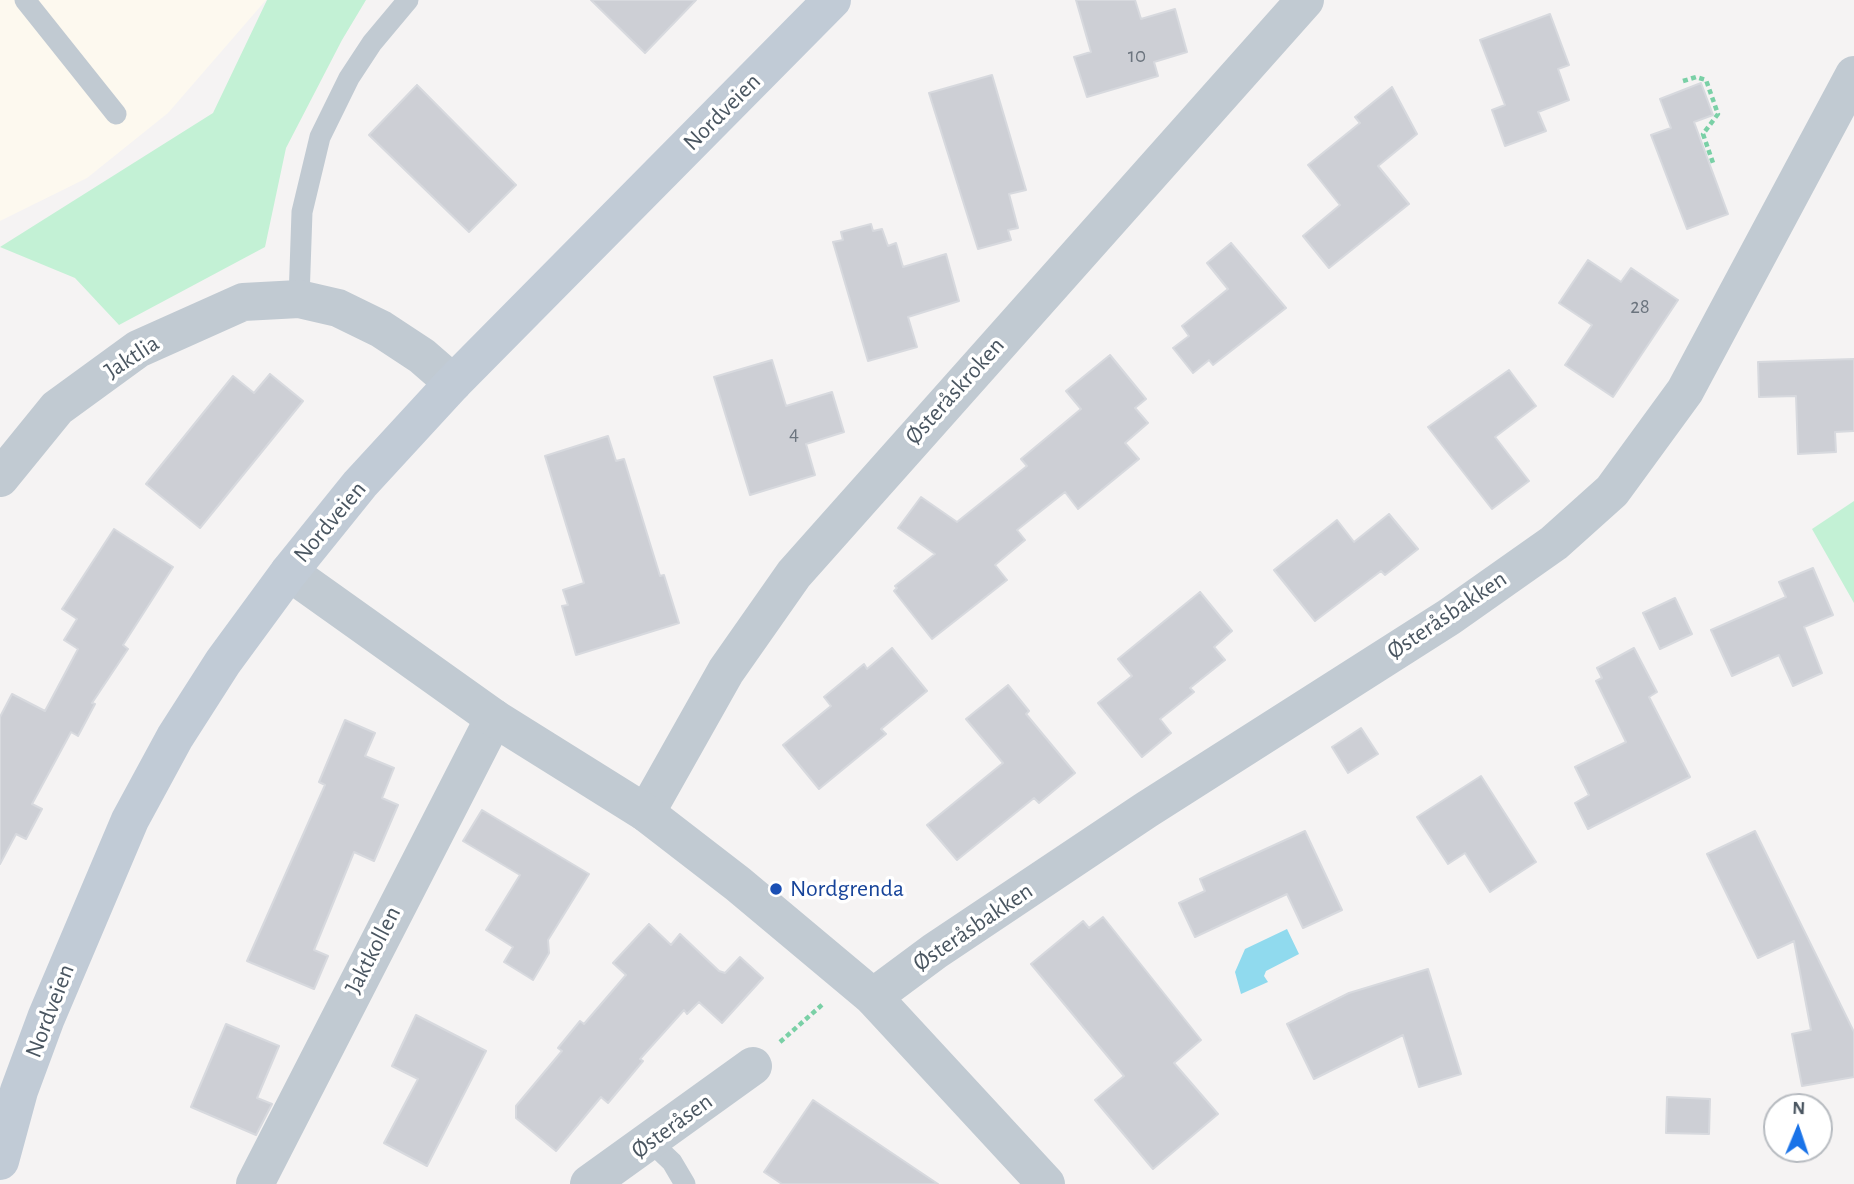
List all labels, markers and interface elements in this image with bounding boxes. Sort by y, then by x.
house number: 10 [1128,43,1146,69]
street label: Nordveien [677,67,767,157]
house number: 28 [1630,294,1650,320]
street label: Jaktlia [99,329,165,385]
street label: Østeråskroken [899,331,1011,451]
house number: 4 [789,421,799,447]
street label: Nordveien [288,475,372,569]
street label: Østeråsbakken [1382,564,1512,666]
place label: Nordgrenda [790,875,904,903]
street label: Østeråsbakken [908,876,1038,978]
marker: Nordgrenda [768,881,784,897]
street label: Jaktkollen [339,901,407,999]
street label: Nordveien [19,960,81,1062]
street label: Østeråsen [626,1087,718,1165]
north arrow [1763,1093,1833,1163]
text: N [1792,1099,1806,1118]

